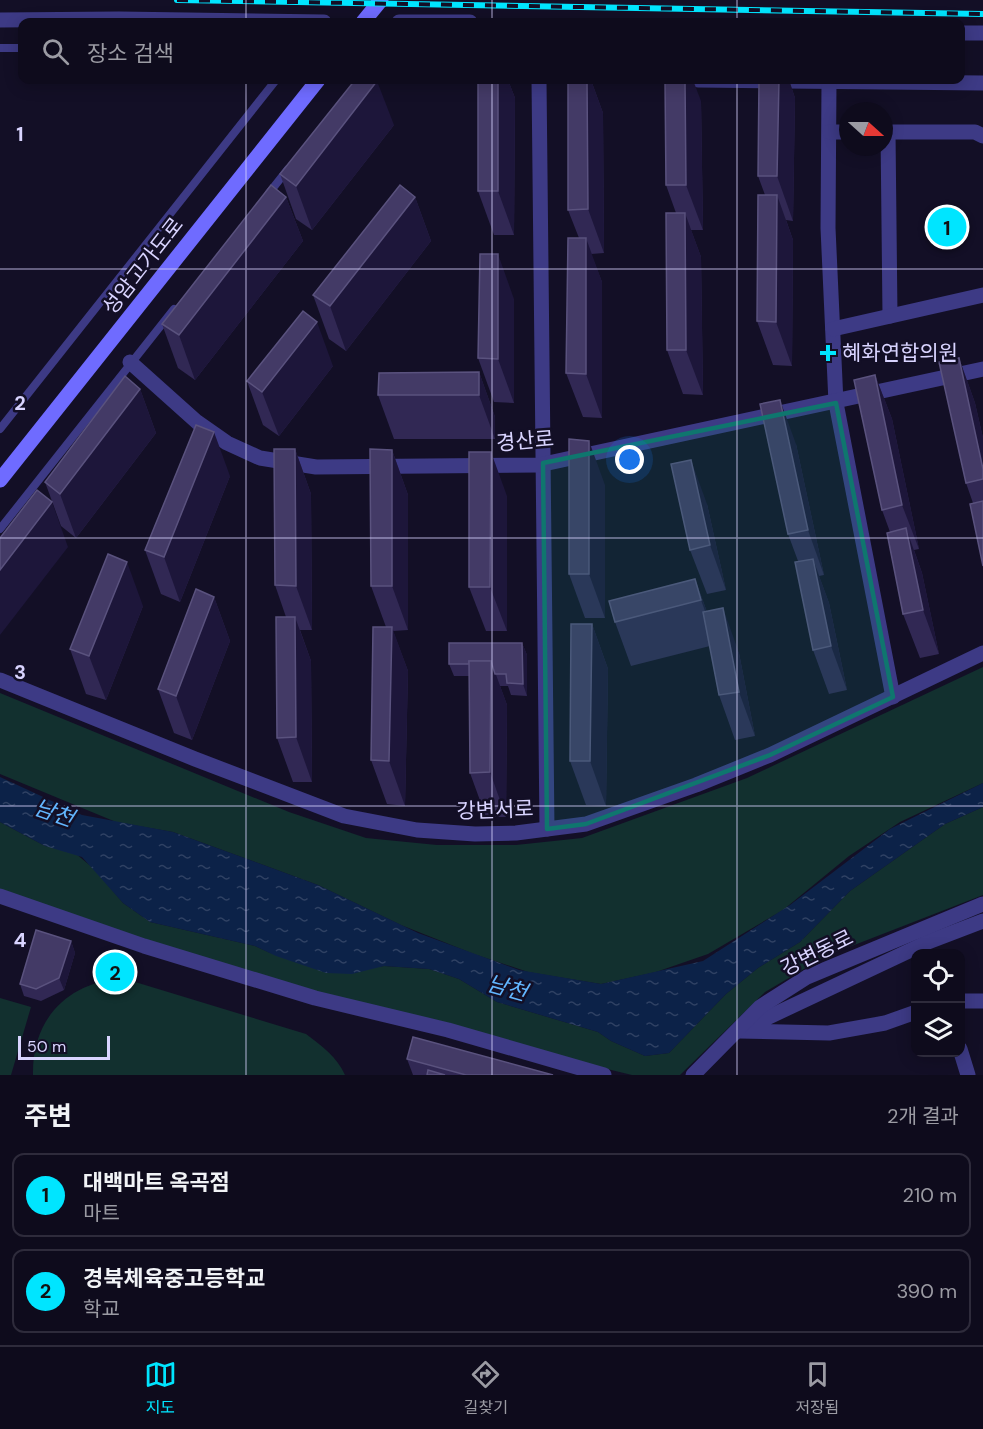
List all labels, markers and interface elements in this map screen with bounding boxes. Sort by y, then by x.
search box [18,18,965,84]
icon: search [39,35,72,68]
text: 장소 검색 [87,39,174,68]
north arrow [839,102,893,156]
text: 1 [16,121,24,147]
pin: 1 [928,204,966,250]
street label: 성암고가도로 [96,212,190,320]
place label: 혜화연합의원 [842,339,958,367]
marker: 혜화연합의원 [819,344,837,362]
text: 2 [14,390,26,416]
street label: 경산로 [495,425,555,457]
your location [615,445,644,474]
text: 3 [14,659,26,685]
water label: 남천 [30,793,80,834]
street label: 강변서로 [456,795,534,825]
street label: 강변동로 [776,923,858,983]
text: 4 [14,927,27,953]
map controls [911,949,965,1057]
button: locate [911,949,965,1003]
pin: 2 [96,950,134,994]
water label: 남천 [484,968,533,1008]
button: layers [911,1003,965,1057]
scale bar [18,1033,110,1060]
text: 50 m [27,1036,66,1057]
text: 주변 [24,1099,72,1133]
text: 2개 결과 [887,1103,959,1129]
text: 대백마트 옥곡점 [83,1168,230,1197]
text: 1 [42,1182,49,1208]
text: 210 m [902,1182,957,1208]
text: 마트 [83,1200,120,1226]
text: 경북체육중고등학교 [83,1264,265,1293]
text: 2 [40,1278,51,1304]
text: 390 m [896,1278,957,1304]
text: 학교 [83,1296,120,1322]
tab: 지도 [144,1358,177,1418]
tab: 길찾기 [464,1358,508,1418]
tab: 저장됨 [795,1358,839,1418]

